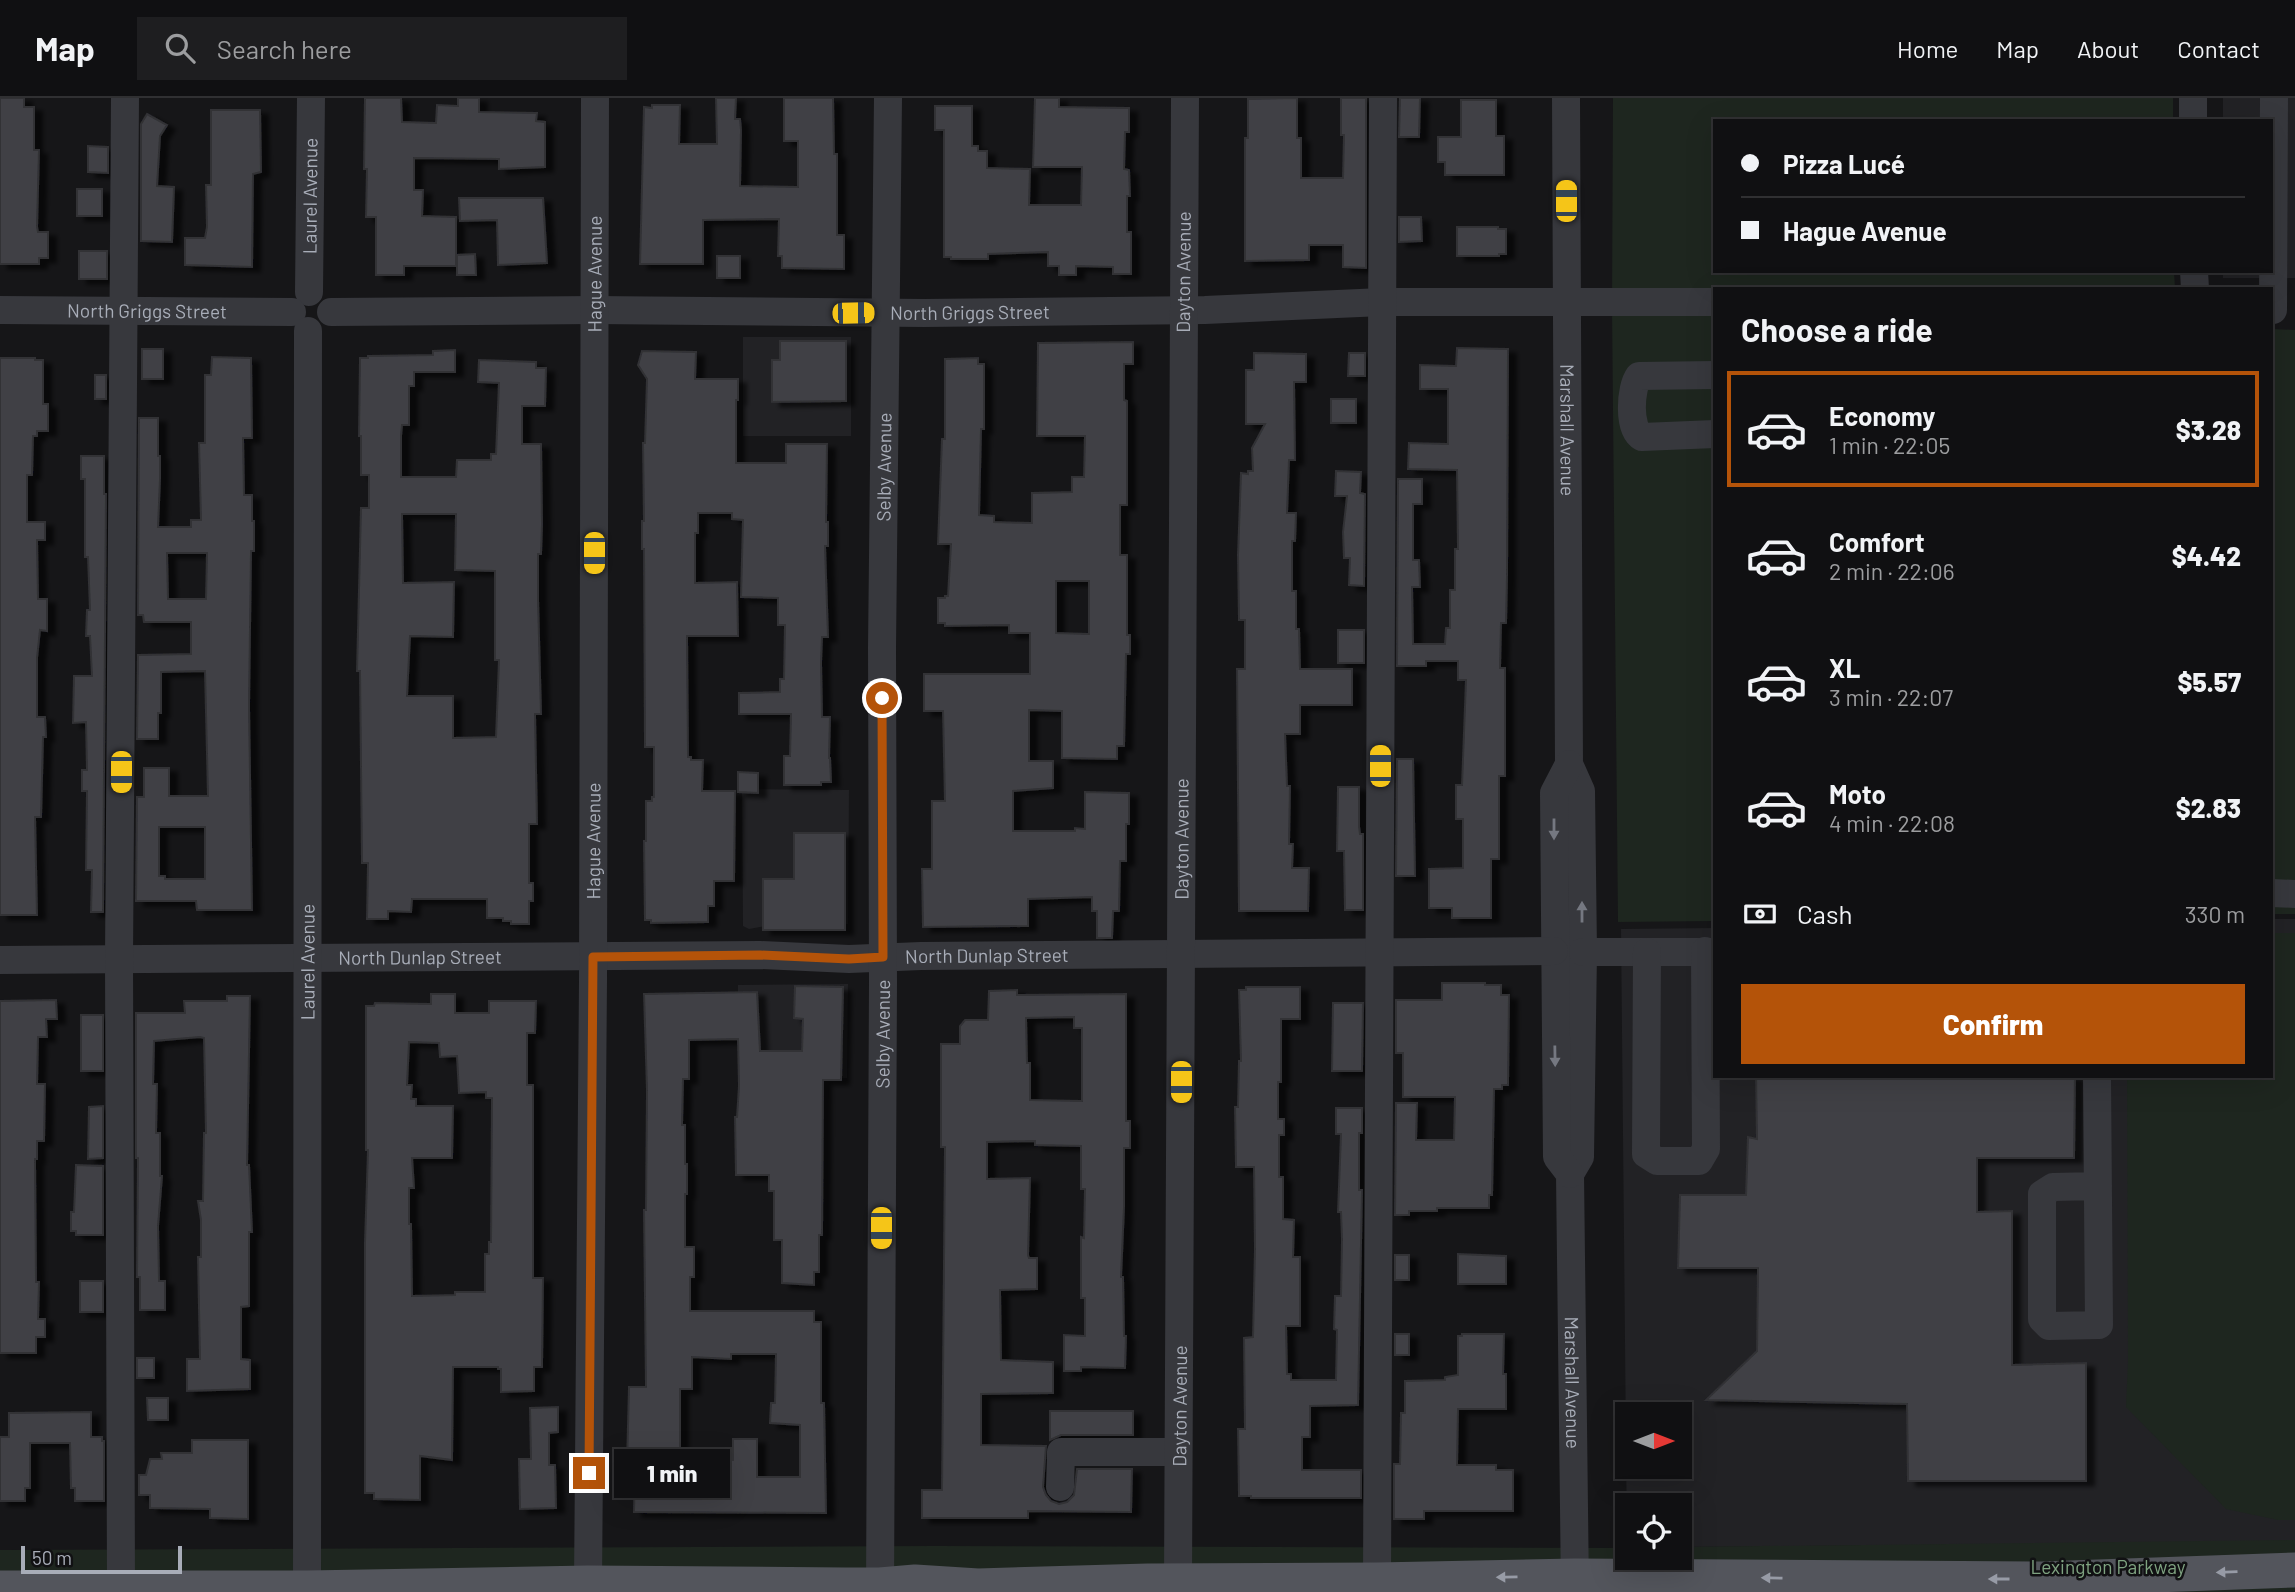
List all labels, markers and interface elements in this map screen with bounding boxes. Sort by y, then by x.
search box [137,17,627,80]
text: Map [35,28,95,68]
icon: search [161,29,199,67]
text: Search here [217,33,352,64]
text: Home [1897,34,1958,63]
text: Map [1996,34,2039,63]
text: About [2077,34,2139,63]
text: Contact [2177,34,2260,63]
street label: Laurel Avenue [297,138,322,254]
text: Pizza Lucé [1783,148,1905,179]
car [1556,180,1577,222]
street label: Dayton Avenue [1171,211,1195,333]
text: Hague Avenue [1783,215,1947,246]
street label: Hague Avenue [582,216,606,333]
street label: North Griggs Street [67,298,227,323]
street label: North Griggs Street [890,300,1050,324]
car [832,302,875,324]
text: Choose a ride [1741,310,1933,348]
street label: Marshall Avenue [1556,364,1580,496]
icon: car [1745,398,1808,461]
text: Economy [1829,400,1935,431]
street label: Selby Avenue [871,412,896,522]
text: $3.28 [2176,414,2241,445]
text: 1 min · 22:05 [1829,431,1950,459]
icon: car [1745,524,1808,587]
text: Comfort [1829,526,1925,557]
car [584,532,605,574]
text: $4.42 [2172,540,2241,571]
text: 2 min · 22:06 [1829,557,1955,585]
icon: car [1745,650,1808,713]
text: XL [1829,652,1860,683]
text: $5.57 [2178,666,2241,697]
route start [866,682,898,714]
text: 3 min · 22:07 [1829,683,1953,711]
car [1370,745,1391,787]
car [111,751,132,793]
icon: car [1745,776,1808,839]
street label: Dayton Avenue [1169,778,1193,900]
text: Moto [1829,778,1886,809]
street label: Hague Avenue [581,783,604,899]
text: $2.83 [2176,792,2241,823]
text: 4 min · 22:08 [1829,809,1955,837]
one-way arrow [1548,818,1560,840]
icon: cash [1741,895,1779,933]
text: Cash [1797,898,1852,929]
text: 330 m [2185,900,2245,928]
one-way arrow [1576,901,1588,923]
street label: Laurel Avenue [295,904,319,1020]
street label: North Dunlap Street [905,943,1069,968]
street label: North Dunlap Street [338,945,502,969]
street label: Selby Avenue [870,980,894,1088]
button: Confirm [1741,984,2245,1064]
one-way arrow [1550,1045,1561,1067]
car [1171,1061,1192,1103]
car [871,1207,892,1249]
street label: Marshall Avenue [1561,1316,1585,1449]
street label: Dayton Avenue [1167,1345,1191,1467]
north arrow [1615,1402,1692,1479]
map controls [1615,1402,1692,1570]
callout: 1 min [614,1448,729,1498]
route end [573,1457,605,1489]
text: 1 min [647,1459,697,1487]
button: locate [1615,1493,1692,1570]
scale bar [21,1543,182,1575]
text: 50 m [32,1546,72,1569]
park label: Lexington Parkway [2030,1555,2186,1578]
one-way arrow [2216,1566,2238,1578]
one-way arrow [1496,1571,1518,1583]
one-way arrow [1761,1572,1783,1584]
one-way arrow [1988,1573,2010,1585]

